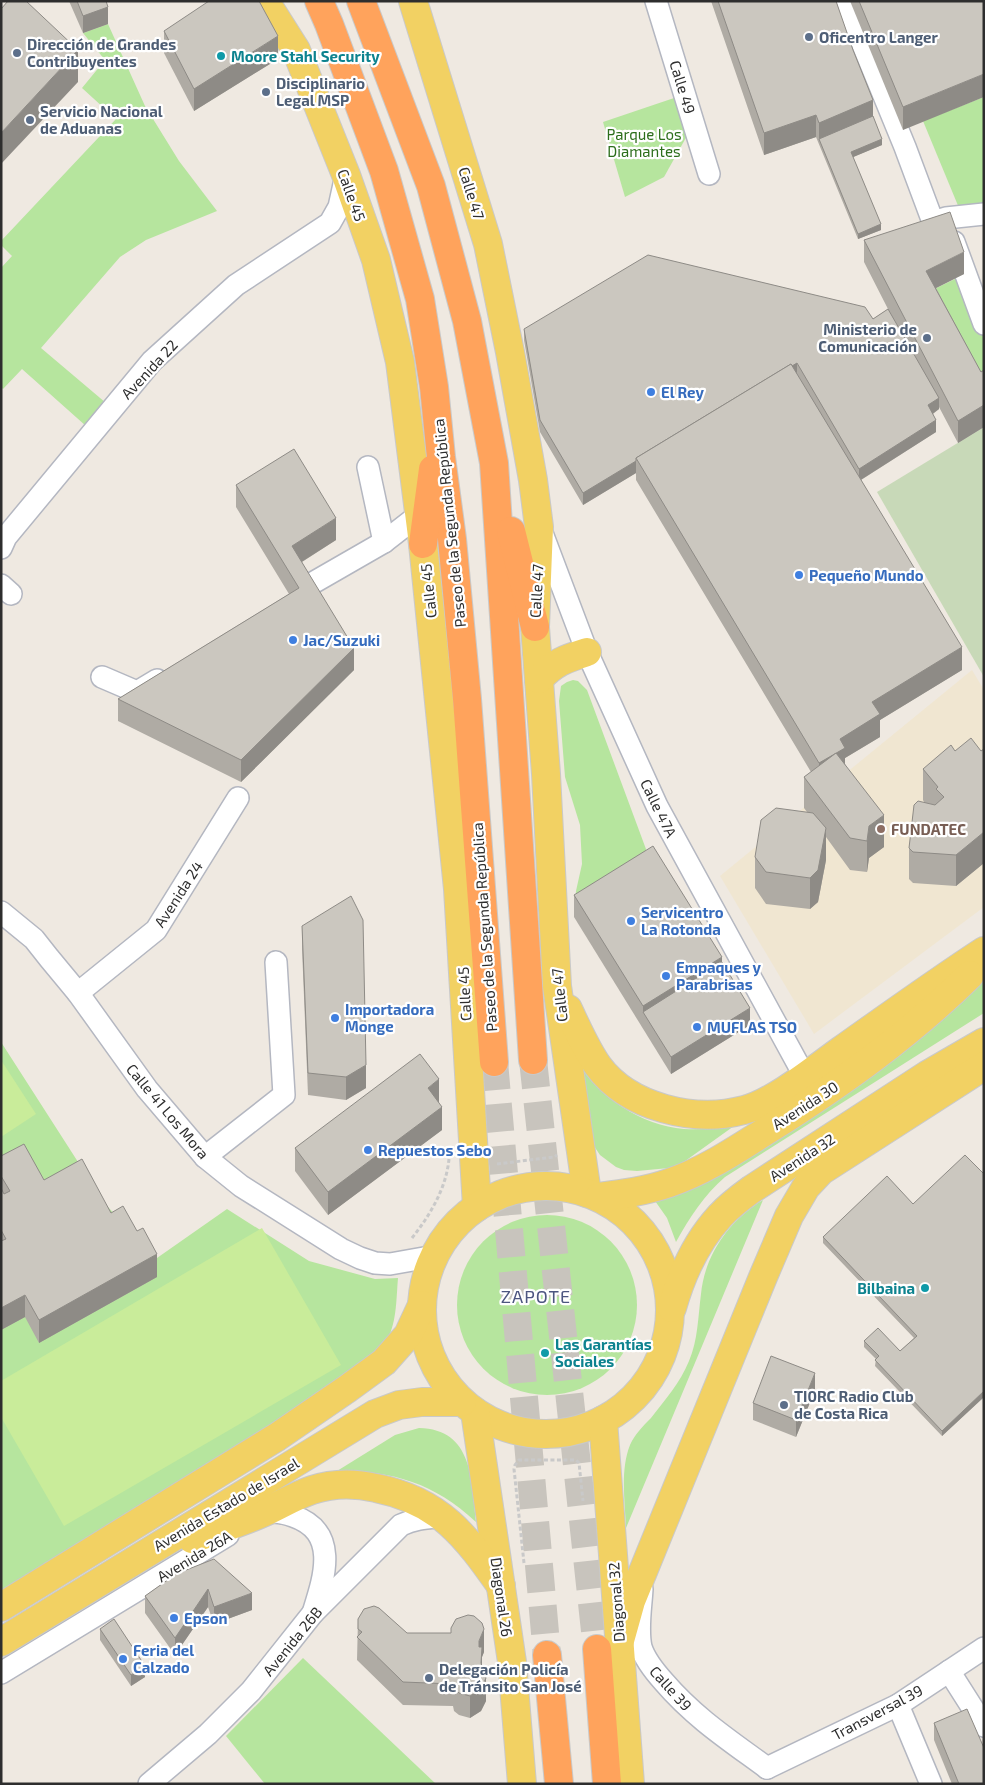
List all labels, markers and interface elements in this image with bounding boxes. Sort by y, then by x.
place label: Oficentro Langer [819,28,939,46]
marker: Oficentro Langer [803,31,815,43]
place label: Dirección de Grandes Contribuyentes [27,35,176,71]
marker: Dirección de Grandes Contribuyentes [11,47,23,59]
place label: Moore Stahl Security [231,47,380,66]
marker: Moore Stahl Security [215,50,227,62]
street label: Calle 49 [666,58,700,116]
place label: Disciplinario Legal MSP [276,74,365,109]
marker: Disciplinario Legal MSP [260,86,272,98]
place label: Servicio Nacional de Aduanas [40,102,163,137]
marker: Servicio Nacional de Aduanas [24,114,36,126]
park label: Parque Los Diamantes [606,125,682,160]
street label: Calle 47 [455,165,489,222]
street label: Calle 45 [334,166,370,224]
place label: Ministerio de Comunicación [818,320,917,355]
marker: Ministerio de Comunicación [921,332,933,344]
street label: Avenida 22 [117,336,181,402]
place label: El Rey [661,383,705,402]
marker: El Rey [645,386,657,398]
street label: Paseo de la Segunda República [429,418,469,628]
street label: Calle 45 [416,563,440,619]
street label: Calle 47 [526,563,546,618]
place label: Pequeño Mundo [809,566,924,584]
marker: Pequeño Mundo [793,569,805,581]
place label: Jac/Suzuki [303,631,380,649]
marker: Jac/Suzuki [287,634,299,646]
street label: Calle 47A [637,776,681,841]
place label: FUNDATEC [891,820,966,838]
street label: Paseo de la Segunda República [468,822,500,1032]
marker: FUNDATEC [875,823,887,835]
street label: Avenida 24 [150,858,206,930]
place label: Servicentro La Rotonda [641,903,724,938]
marker: Servicentro La Rotonda [625,915,637,927]
place label: Empaques y Parabrisas [676,958,762,993]
street label: Calle 45 [454,966,474,1022]
street label: Calle 47 [547,967,571,1023]
marker: Empaques y Parabrisas [660,970,672,982]
place label: Importadora Monge [345,1000,434,1035]
marker: Importadora Monge [329,1012,341,1024]
place label: MUFLAS TSO [707,1018,797,1036]
marker: MUFLAS TSO [691,1021,703,1033]
street label: Calle 41 Los Mora [123,1060,213,1162]
street label: Avenida 30 [769,1077,841,1133]
street label: Avenida 32 [766,1129,838,1185]
place label: Repuestos Sebo [378,1141,492,1159]
marker: Repuestos Sebo [362,1144,374,1156]
place label: Bilbaina [857,1279,915,1297]
marker: Bilbaina [919,1282,931,1294]
district label: ZAPOTE [501,1285,571,1307]
place label: Las Garantías Sociales [555,1335,652,1370]
marker: Las Garantías Sociales [539,1347,551,1359]
place label: TI0RC Radio Club de Costa Rica [794,1387,914,1422]
marker: TI0RC Radio Club de Costa Rica [778,1399,790,1411]
street label: Avenida Estado de Israel [150,1453,302,1555]
street label: Avenida 26A [153,1526,235,1585]
street label: Diagonal 26 [488,1556,516,1638]
street label: Diagonal 32 [604,1562,628,1642]
street label: Avenida 26B [259,1603,325,1679]
place label: Epson [184,1609,228,1627]
marker: Epson [168,1612,180,1624]
place label: Feria del Calzado [133,1641,194,1676]
marker: Feria del Calzado [117,1653,129,1665]
place label: Delegación Policía de Tránsito San José [439,1660,582,1695]
street label: Calle 39 [646,1662,696,1714]
marker: Delegación Policía de Tránsito San José [423,1672,435,1684]
street label: Transversal 39 [829,1681,925,1743]

